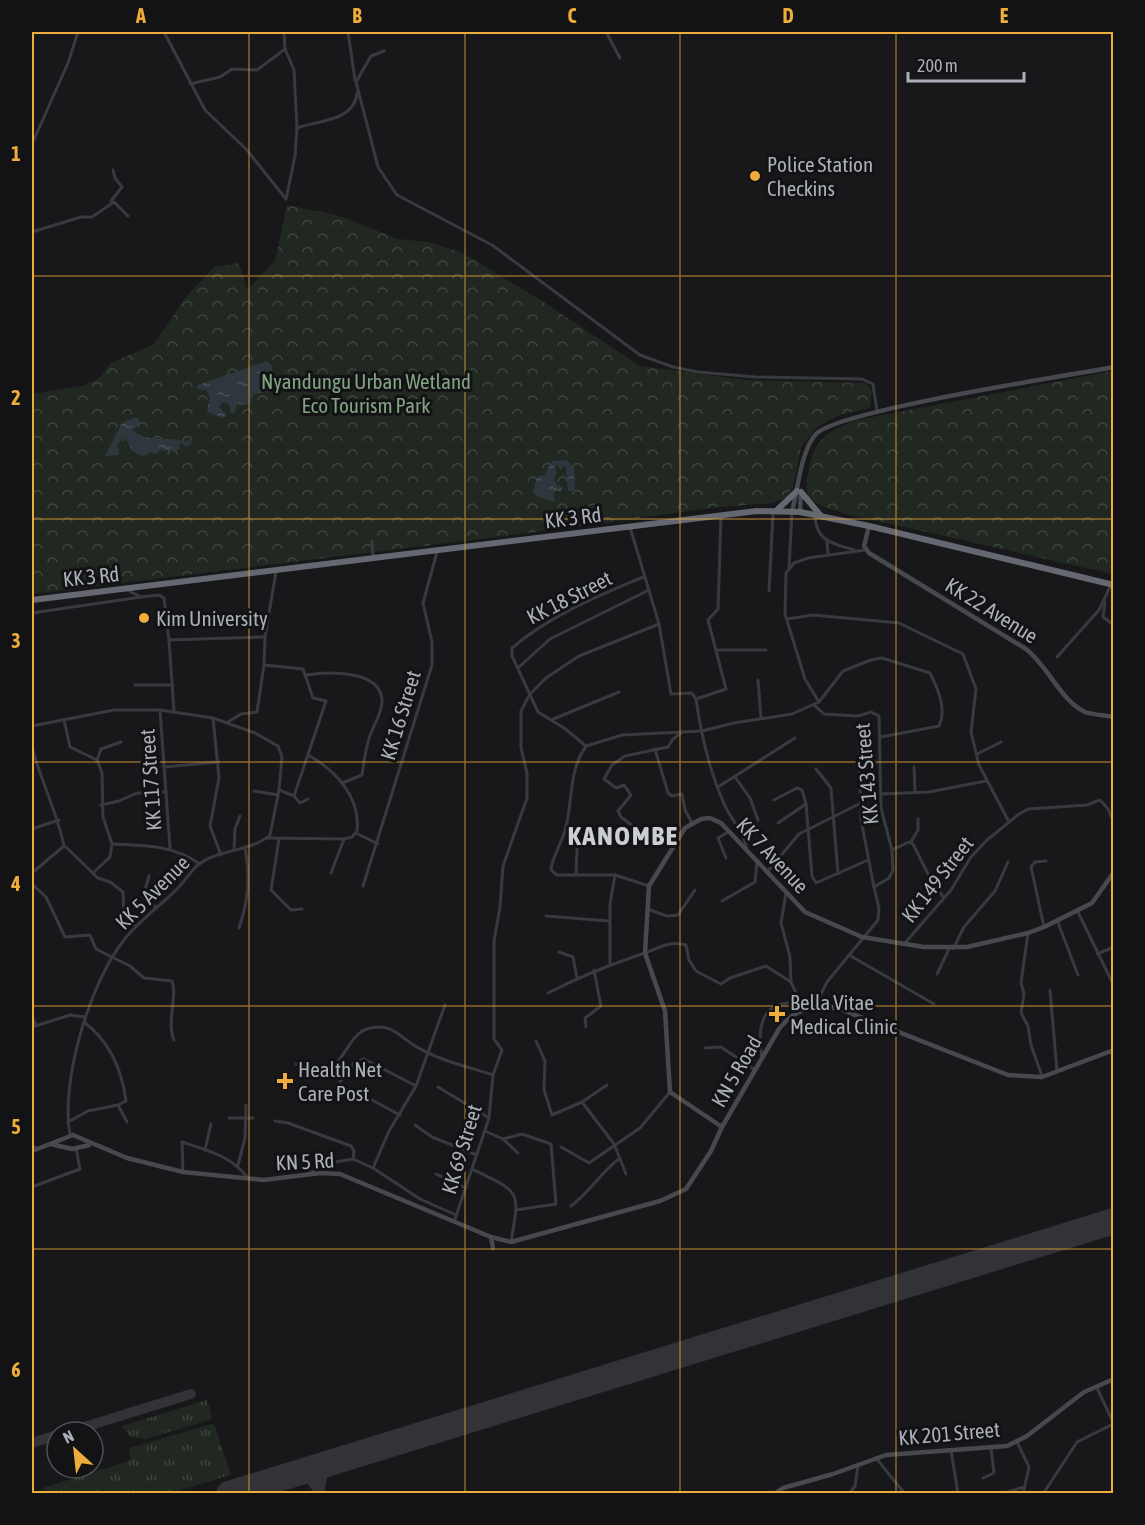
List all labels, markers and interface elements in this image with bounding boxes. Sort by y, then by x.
text: A [135,4,146,27]
text: B [352,4,362,27]
text: C [568,4,577,27]
text: D [782,4,794,27]
text: E [1000,4,1009,27]
scale bar [908,45,1024,83]
text: 200 m [917,55,958,76]
text: 1 [11,142,21,165]
place label: Police Station Checkins [767,152,873,200]
marker: Police Station Checkins [748,169,762,183]
park label: Nyandungu Urban Wetland Eco Tourism Park [261,369,471,417]
text: 2 [11,386,21,409]
street label: KK 3 Rd [543,502,603,532]
street label: KK 3 Rd [62,561,120,591]
street label: KK 18 Street [522,565,616,629]
street label: KK 22 Avenue [941,572,1043,648]
place label: Kim University [156,606,268,630]
marker: Kim University [137,611,151,625]
text: 3 [11,629,21,652]
street label: KK 16 Street [375,667,425,763]
street label: KK 143 Street [850,722,882,826]
street label: KK 117 Street [134,728,166,832]
street label: KK 7 Avenue [732,812,814,898]
district label: KANOMBE [567,820,679,851]
street label: KK 149 Street [896,831,978,927]
street label: KK 5 Avenue [110,850,194,934]
text: 4 [10,872,21,895]
place label: Bella Vitae Medical Clinic [790,990,897,1038]
marker: Bella Vitae Medical Clinic [768,1005,786,1023]
street label: KN 5 Road [706,1031,766,1111]
place label: Health Net Care Post [298,1057,382,1105]
marker: Health Net Care Post [276,1072,294,1090]
street label: KK 69 Street [436,1101,486,1197]
text: 5 [11,1115,21,1138]
street label: KN 5 Rd [275,1147,335,1175]
text: 6 [11,1358,21,1381]
street label: KK 201 Street [897,1417,1001,1449]
north arrow [45,1420,105,1480]
text: N [60,1426,76,1447]

